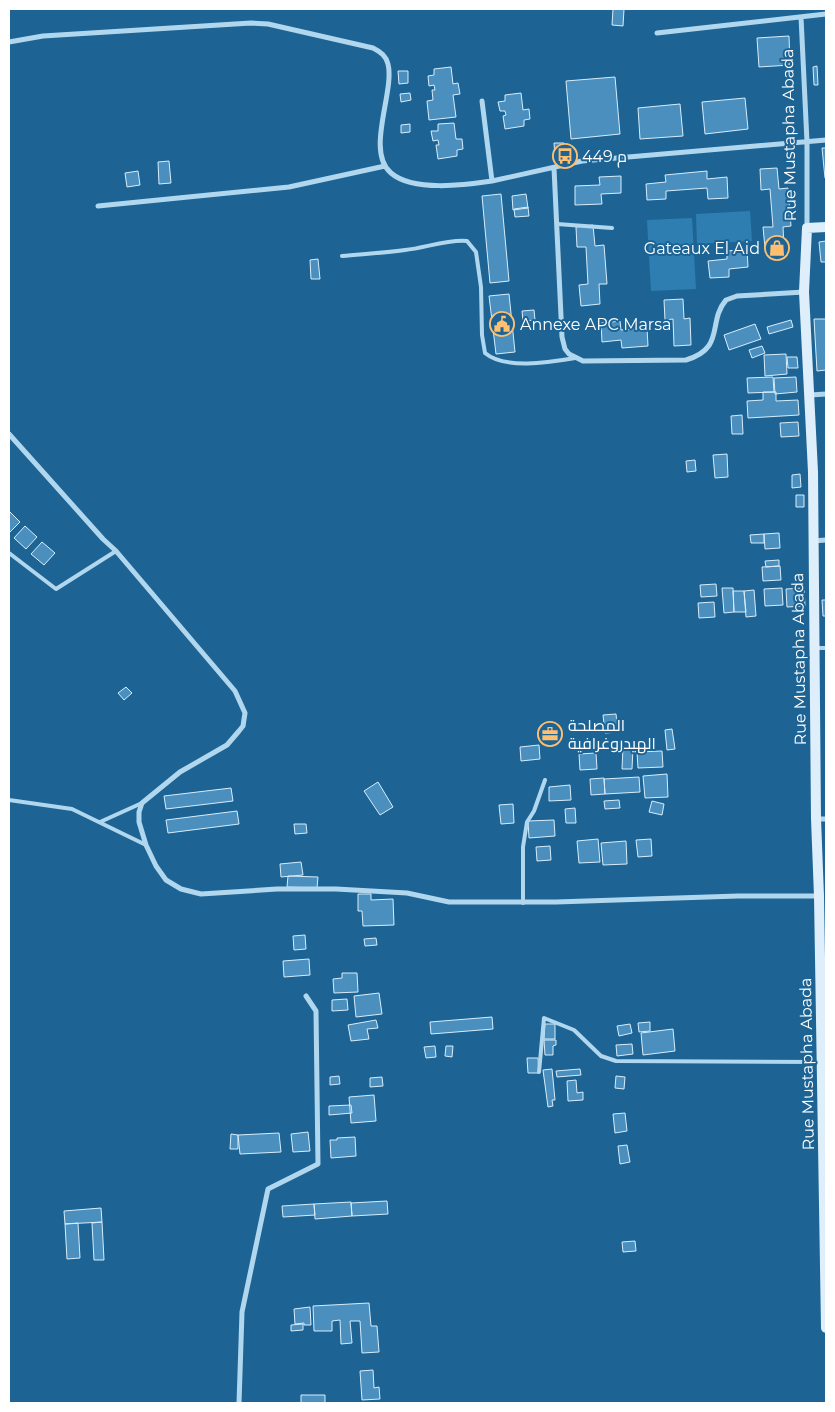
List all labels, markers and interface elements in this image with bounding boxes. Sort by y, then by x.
street label: Rue Mustapha Abada [778,48,800,222]
bus stop icon: م 449 [552,143,578,169]
place label: م 449 [582,147,627,168]
shop icon: Gateaux El Aid [764,235,790,261]
place label: Gateaux El Aid [644,239,760,258]
public building icon: Annexe APC Marsa [489,311,515,337]
place label: Annexe APC Marsa [520,315,672,334]
street label: Rue Mustapha Abada [788,572,810,746]
place label: المصلحة الهيدروغرافية [568,716,656,754]
office icon: المصلحة الهيدروغرافية [537,721,563,747]
street label: Rue Mustapha Abada [796,977,818,1151]

